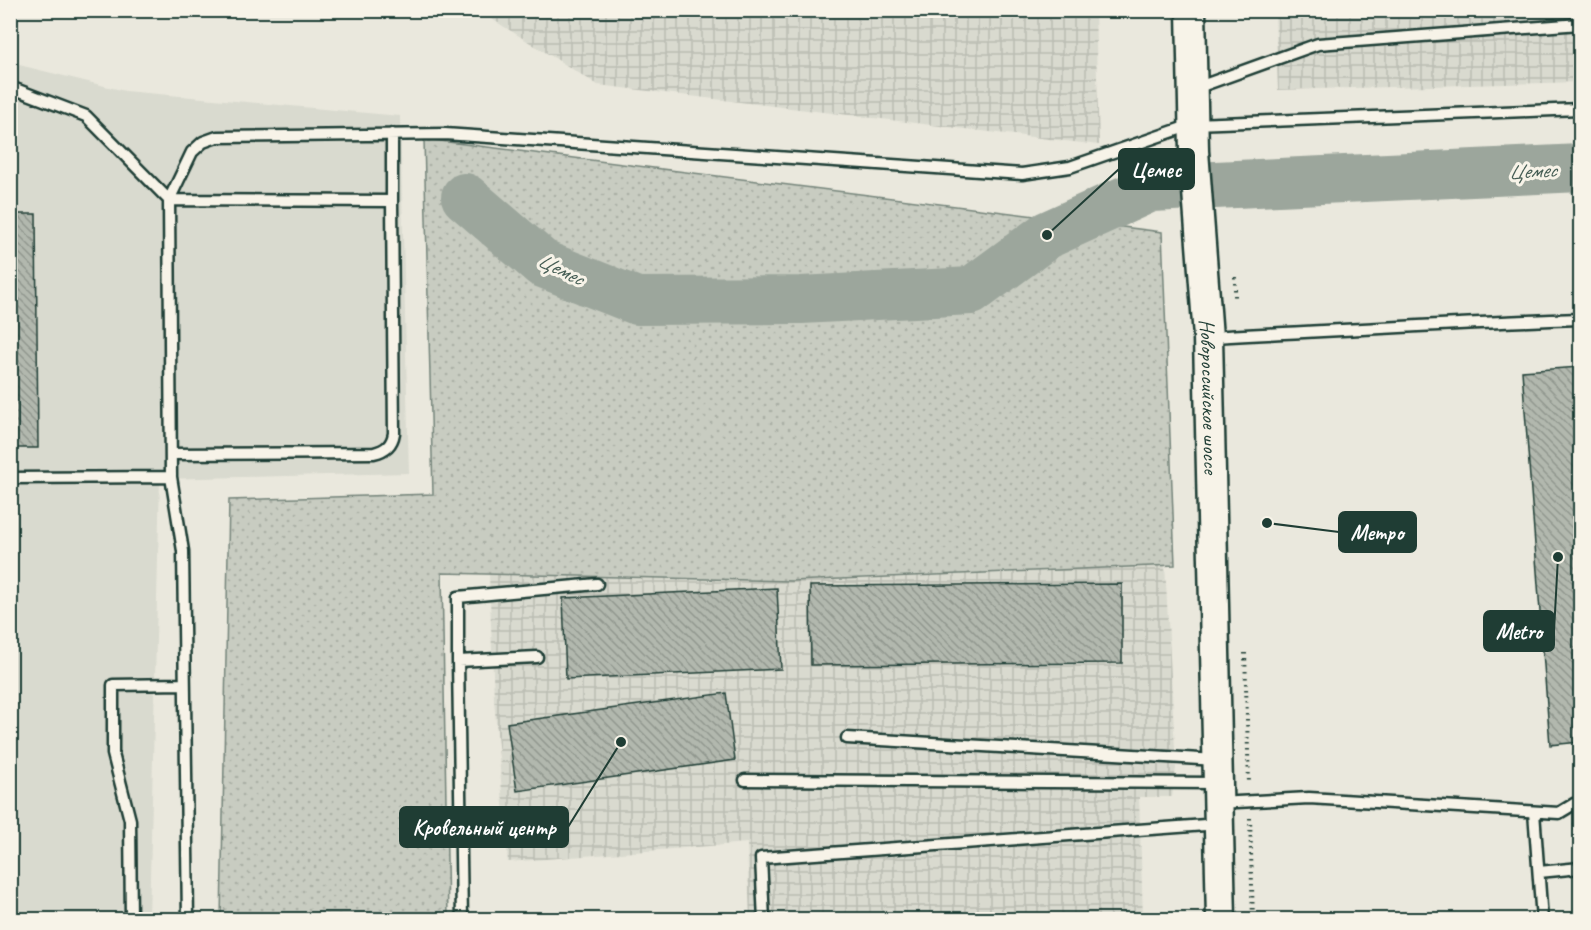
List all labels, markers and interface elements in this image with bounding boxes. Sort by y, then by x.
callout: Цемес [1119,149,1194,189]
text: Цемес [1131,156,1183,184]
water label: Цемес [1507,156,1560,186]
water label: Цемес [533,246,591,293]
street label: Новороссийское шоссе [1194,318,1224,476]
callout: Метро [1339,512,1416,552]
text: Метро [1350,519,1406,547]
callout: Metro [1484,611,1554,651]
text: Metro [1496,618,1544,646]
callout: Кровельный центр [400,807,568,847]
text: Кровельный центр [412,814,557,842]

